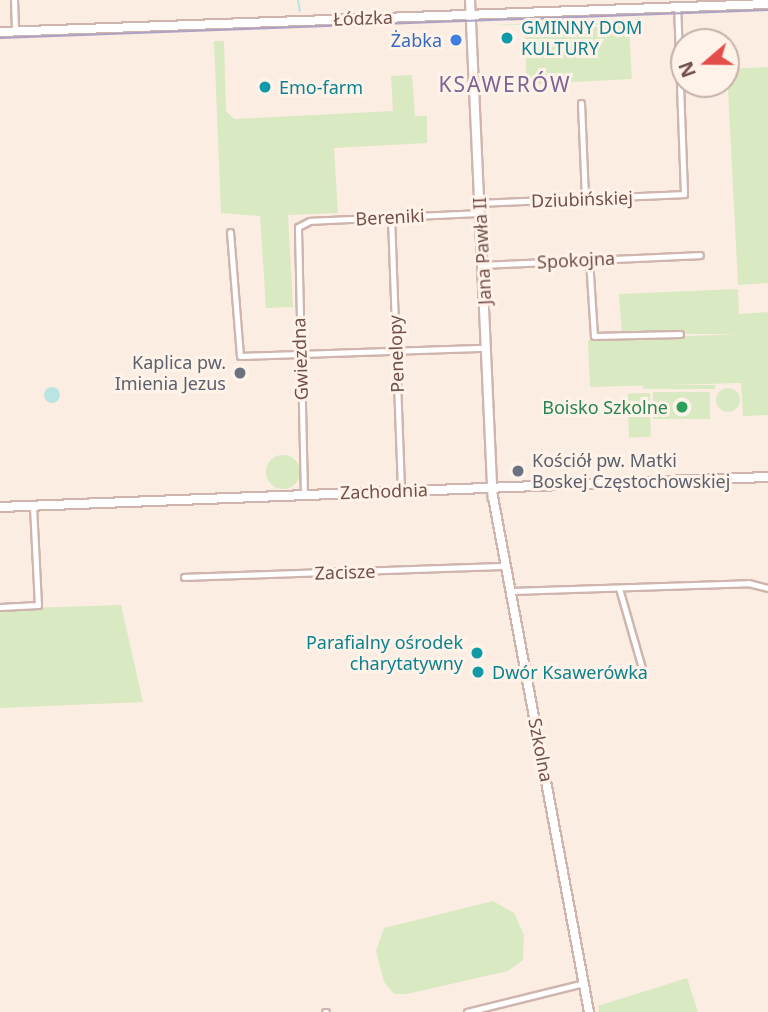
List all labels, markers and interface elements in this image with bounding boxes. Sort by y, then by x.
street label: Łódzka [333,6,393,30]
place label: GMINNY DOM KULTURY [521,17,642,60]
north arrow [670,28,740,98]
place label: Żabka [391,29,442,51]
marker: GMINNY DOM KULTURY [499,30,515,46]
marker: Żabka [448,32,464,48]
text: N [672,58,702,81]
district label: KSAWERÓW [439,71,571,97]
place label: Emo-farm [279,76,363,98]
marker: Emo-farm [257,79,273,95]
street label: Dziubińskiej [531,186,633,212]
street label: Jana Pawła II [468,197,496,305]
street label: Bereniki [355,204,425,230]
street label: Spokojna [536,247,616,273]
street label: Penelopy [384,315,408,393]
street label: Gwiezdna [288,317,312,401]
place label: Kaplica pw. Imienia Jezus [115,352,226,394]
marker: Kaplica pw. Imienia Jezus [232,365,248,381]
place label: Boisko Szkolne [542,396,668,418]
marker: Boisko Szkolne [674,399,690,415]
place label: Kościół pw. Matki Boskej Częstochowskiej [532,450,730,492]
marker: Kościół pw. Matki Boskej Częstochowskiej [510,463,526,479]
street label: Zachodnia [340,479,428,503]
street label: Zacisze [314,560,376,584]
place label: Parafialny ośrodek charytatywny [306,632,463,674]
marker: Parafialny ośrodek charytatywny [469,645,485,661]
place label: Dwór Ksawerówka [492,661,648,683]
marker: Dwór Ksawerówka [470,664,486,680]
street label: Szkolna [524,716,558,784]

